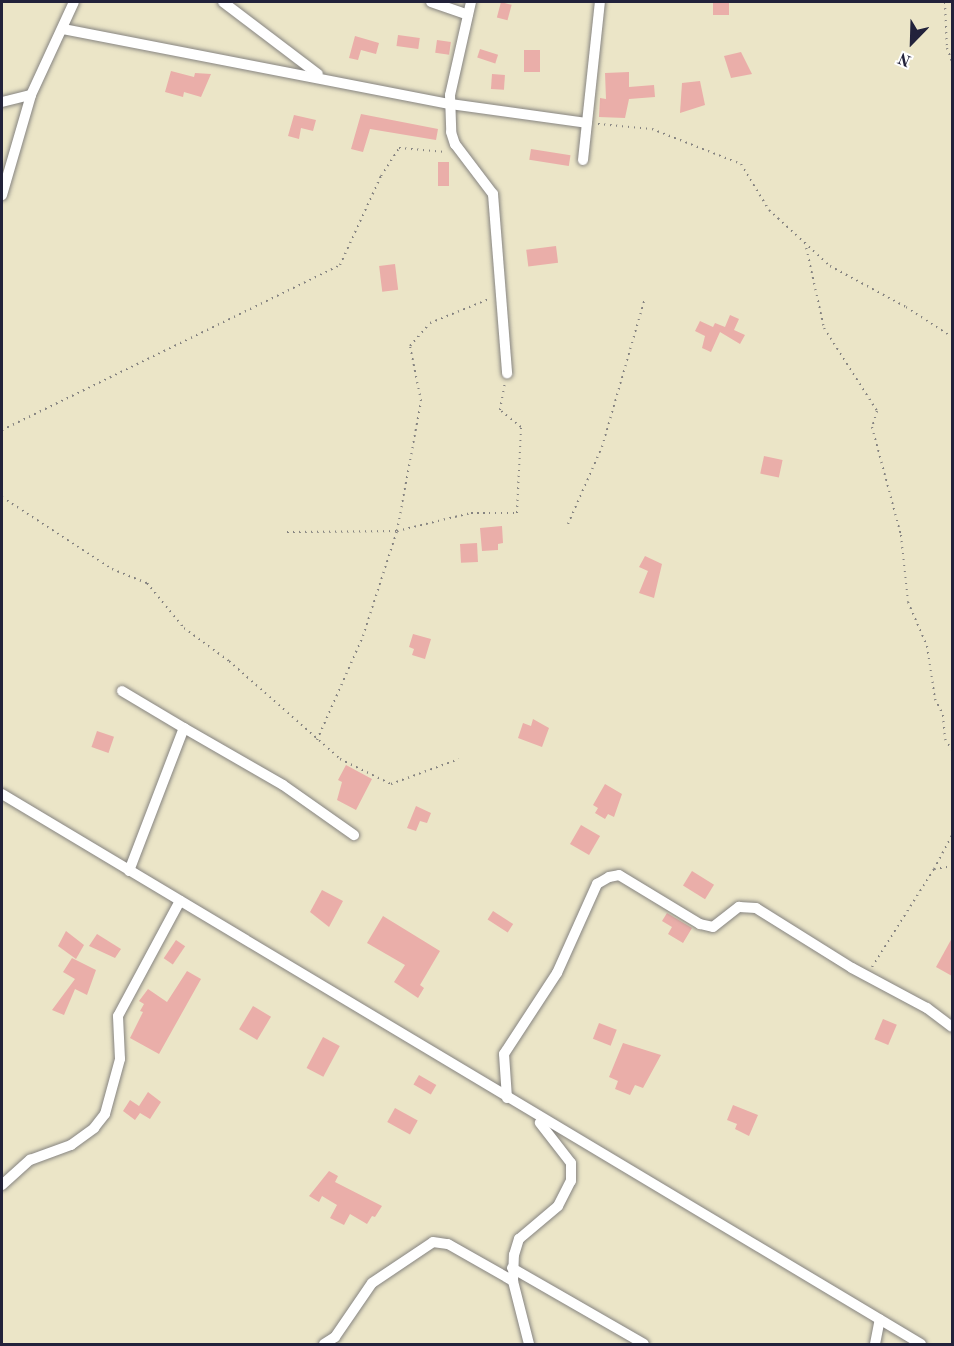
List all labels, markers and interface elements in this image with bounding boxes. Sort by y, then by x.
north arrow [882,12,942,72]
text: N [896,49,914,68]

